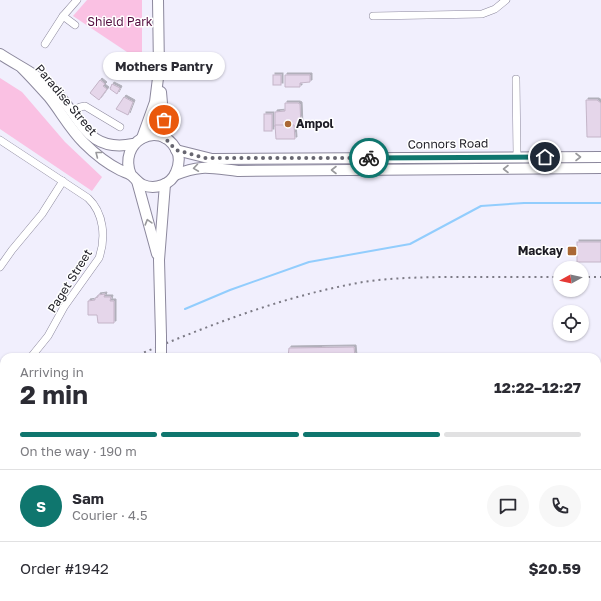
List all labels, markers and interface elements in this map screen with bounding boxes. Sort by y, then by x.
park label: Shield Park [87,14,153,29]
callout: Mothers Pantry [103,52,225,80]
text: Mothers Pantry [115,58,213,74]
street label: Paradise Street [32,61,101,138]
pin [147,103,181,137]
icon: bag [153,109,175,131]
place label: Ampol [296,116,334,131]
marker: Ampol [283,119,293,129]
street label: Connors Road [407,135,488,152]
courier [349,138,389,178]
pin [528,140,562,174]
icon: home [534,146,556,168]
icon: bike [358,147,380,169]
one-way arrow [96,152,103,159]
one-way arrow [575,153,581,161]
one-way arrow [193,163,200,172]
one-way arrow [503,165,509,173]
one-way arrow [331,166,337,174]
one-way arrow [144,219,152,226]
place label: Mackay [518,243,564,258]
marker: Mackay [566,245,578,257]
street label: Paget Street [44,246,95,315]
north arrow [553,261,589,297]
map controls [553,261,589,341]
button: locate [553,305,589,341]
text: Arriving in [20,364,84,380]
text: 12:22–12:27 [494,378,581,396]
text: 2 min [20,379,88,410]
text: On the way · 190 m [20,443,137,459]
button: chat [487,485,529,527]
button: phone [539,485,581,527]
text: Sam [72,489,104,507]
text: S [36,497,46,515]
text: Courier · 4.5 [72,507,147,523]
text: Order #1942 [20,559,109,577]
text: $20.59 [529,559,581,577]

